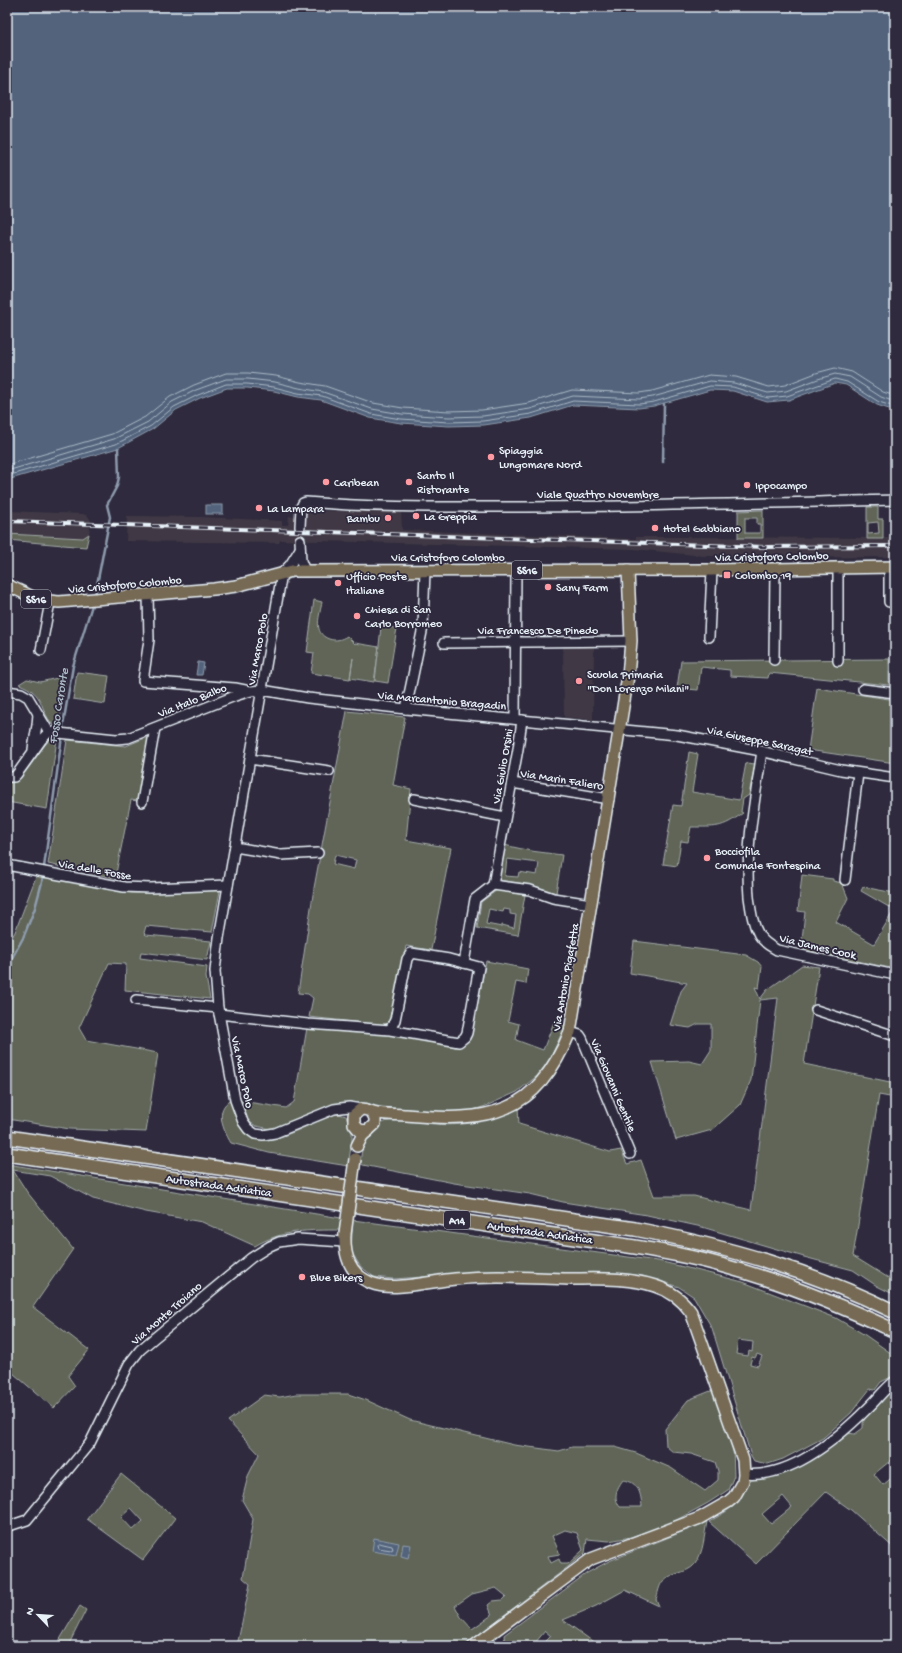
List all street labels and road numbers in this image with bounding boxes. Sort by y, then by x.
street label: Viale Quattro Novembre [536,489,660,503]
street label: Via Cristoforo Colombo [714,550,829,566]
street label: Via Cristoforo Colombo [390,552,505,566]
road number: SS16 [512,561,542,579]
street label: Via Cristoforo Colombo [67,574,182,598]
road number: SS16 [21,590,51,608]
street label: Via Marco Polo [246,612,272,687]
street label: Via Francesco De Pinedo [477,625,598,639]
street label: Via Italo Balbo [155,682,229,722]
street label: Via Marcantonio Bragadin [376,689,507,715]
street label: Via Giuseppe Saragat [705,724,815,760]
street label: Via Giulio Orsini [490,727,518,806]
street label: Via Marin Faliero [518,767,604,794]
street label: Via delle Fosse [56,858,133,884]
street label: Via Antonio Pigafetta [550,922,583,1033]
street label: Via James Cook [777,932,859,964]
street label: Via Marco Polo [226,1034,255,1110]
street label: Via Giovanni Gentile [586,1036,638,1135]
street label: Autostrada Adriatica [165,1173,273,1201]
road number: A14 [444,1211,470,1229]
street label: Autostrada Adriatica [486,1220,594,1248]
street label: Via Monte Troiano [128,1280,206,1350]

